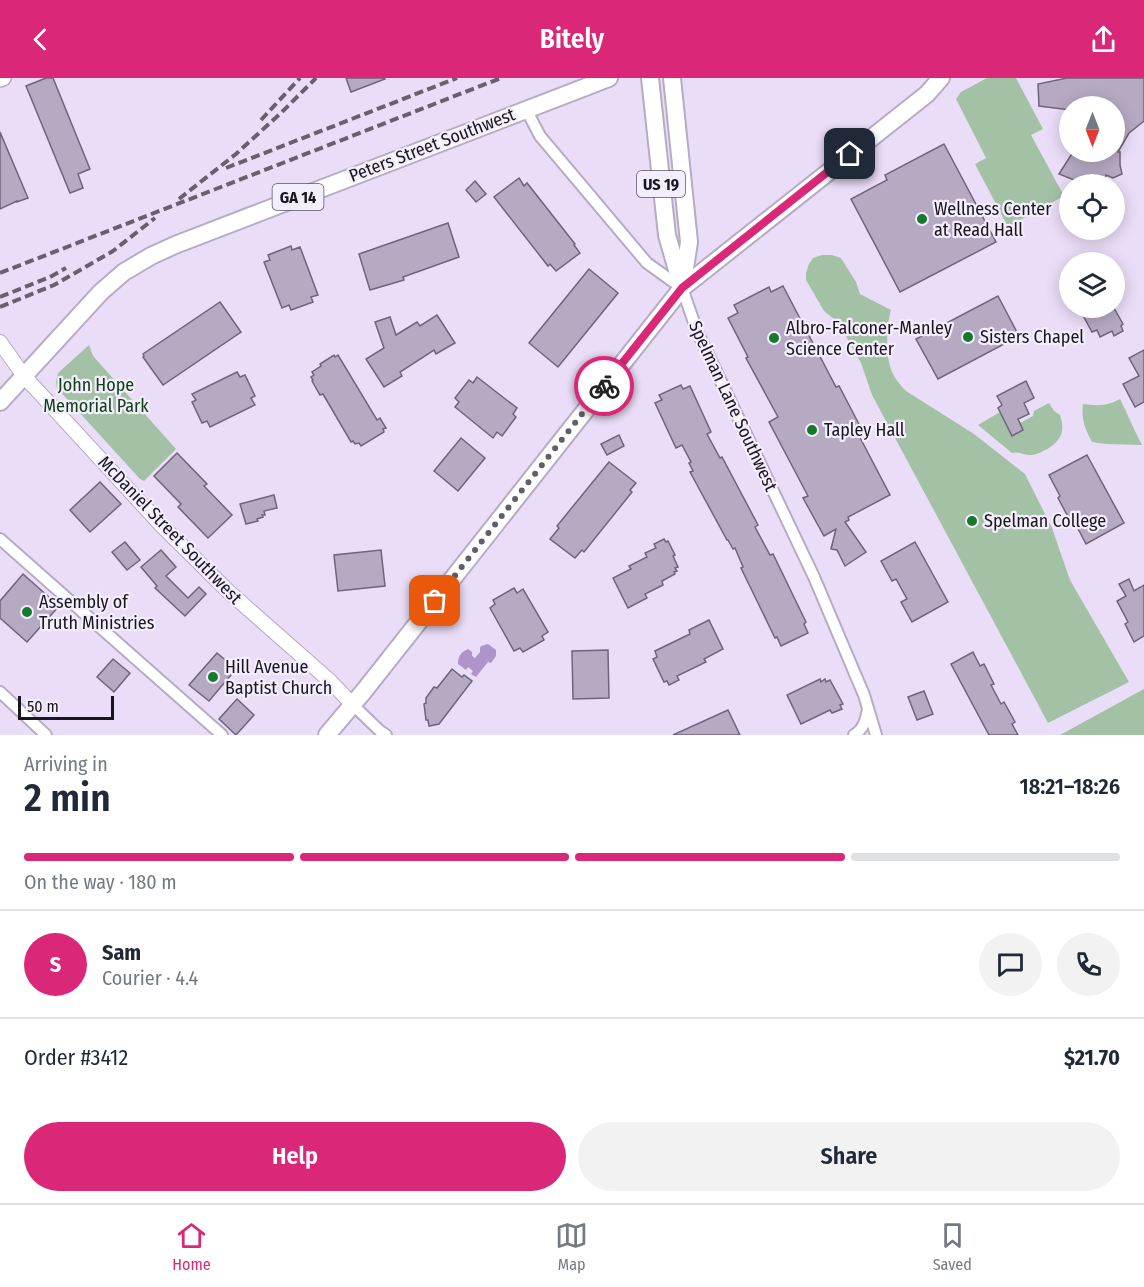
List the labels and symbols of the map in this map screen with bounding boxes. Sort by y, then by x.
north arrow [1059,96,1125,162]
street label: Peters Street Southwest [346,103,518,187]
pin [824,128,875,179]
road number: US 19 [637,171,685,197]
road number: GA 14 [272,184,324,210]
place label: Wellness Center at Read Hall [934,198,1052,241]
marker: Wellness Center at Read Hall [915,212,929,226]
street label: Spelman Lane Southwest [684,317,782,495]
place label: Albro-Falconer-Manley Science Center [786,317,952,360]
place label: Sisters Chapel [980,326,1084,348]
marker: Sisters Chapel [961,330,975,344]
marker: Albro-Falconer-Manley Science Center [767,331,781,345]
courier [574,356,634,416]
park label: John Hope Memorial Park [43,374,149,417]
place label: Tapley Hall [824,419,905,441]
marker: Tapley Hall [805,423,819,437]
street label: McDaniel Street Southwest [94,451,247,609]
place label: Spelman College [984,510,1106,532]
marker: Spelman College [965,514,979,528]
pin [409,575,460,626]
place label: Assembly of Truth Ministries [39,591,155,634]
marker: Assembly of Truth Ministries [20,605,34,619]
place label: Hill Avenue Baptist Church [225,656,332,699]
marker: Hill Avenue Baptist Church [206,670,220,684]
scale bar [18,693,114,720]

